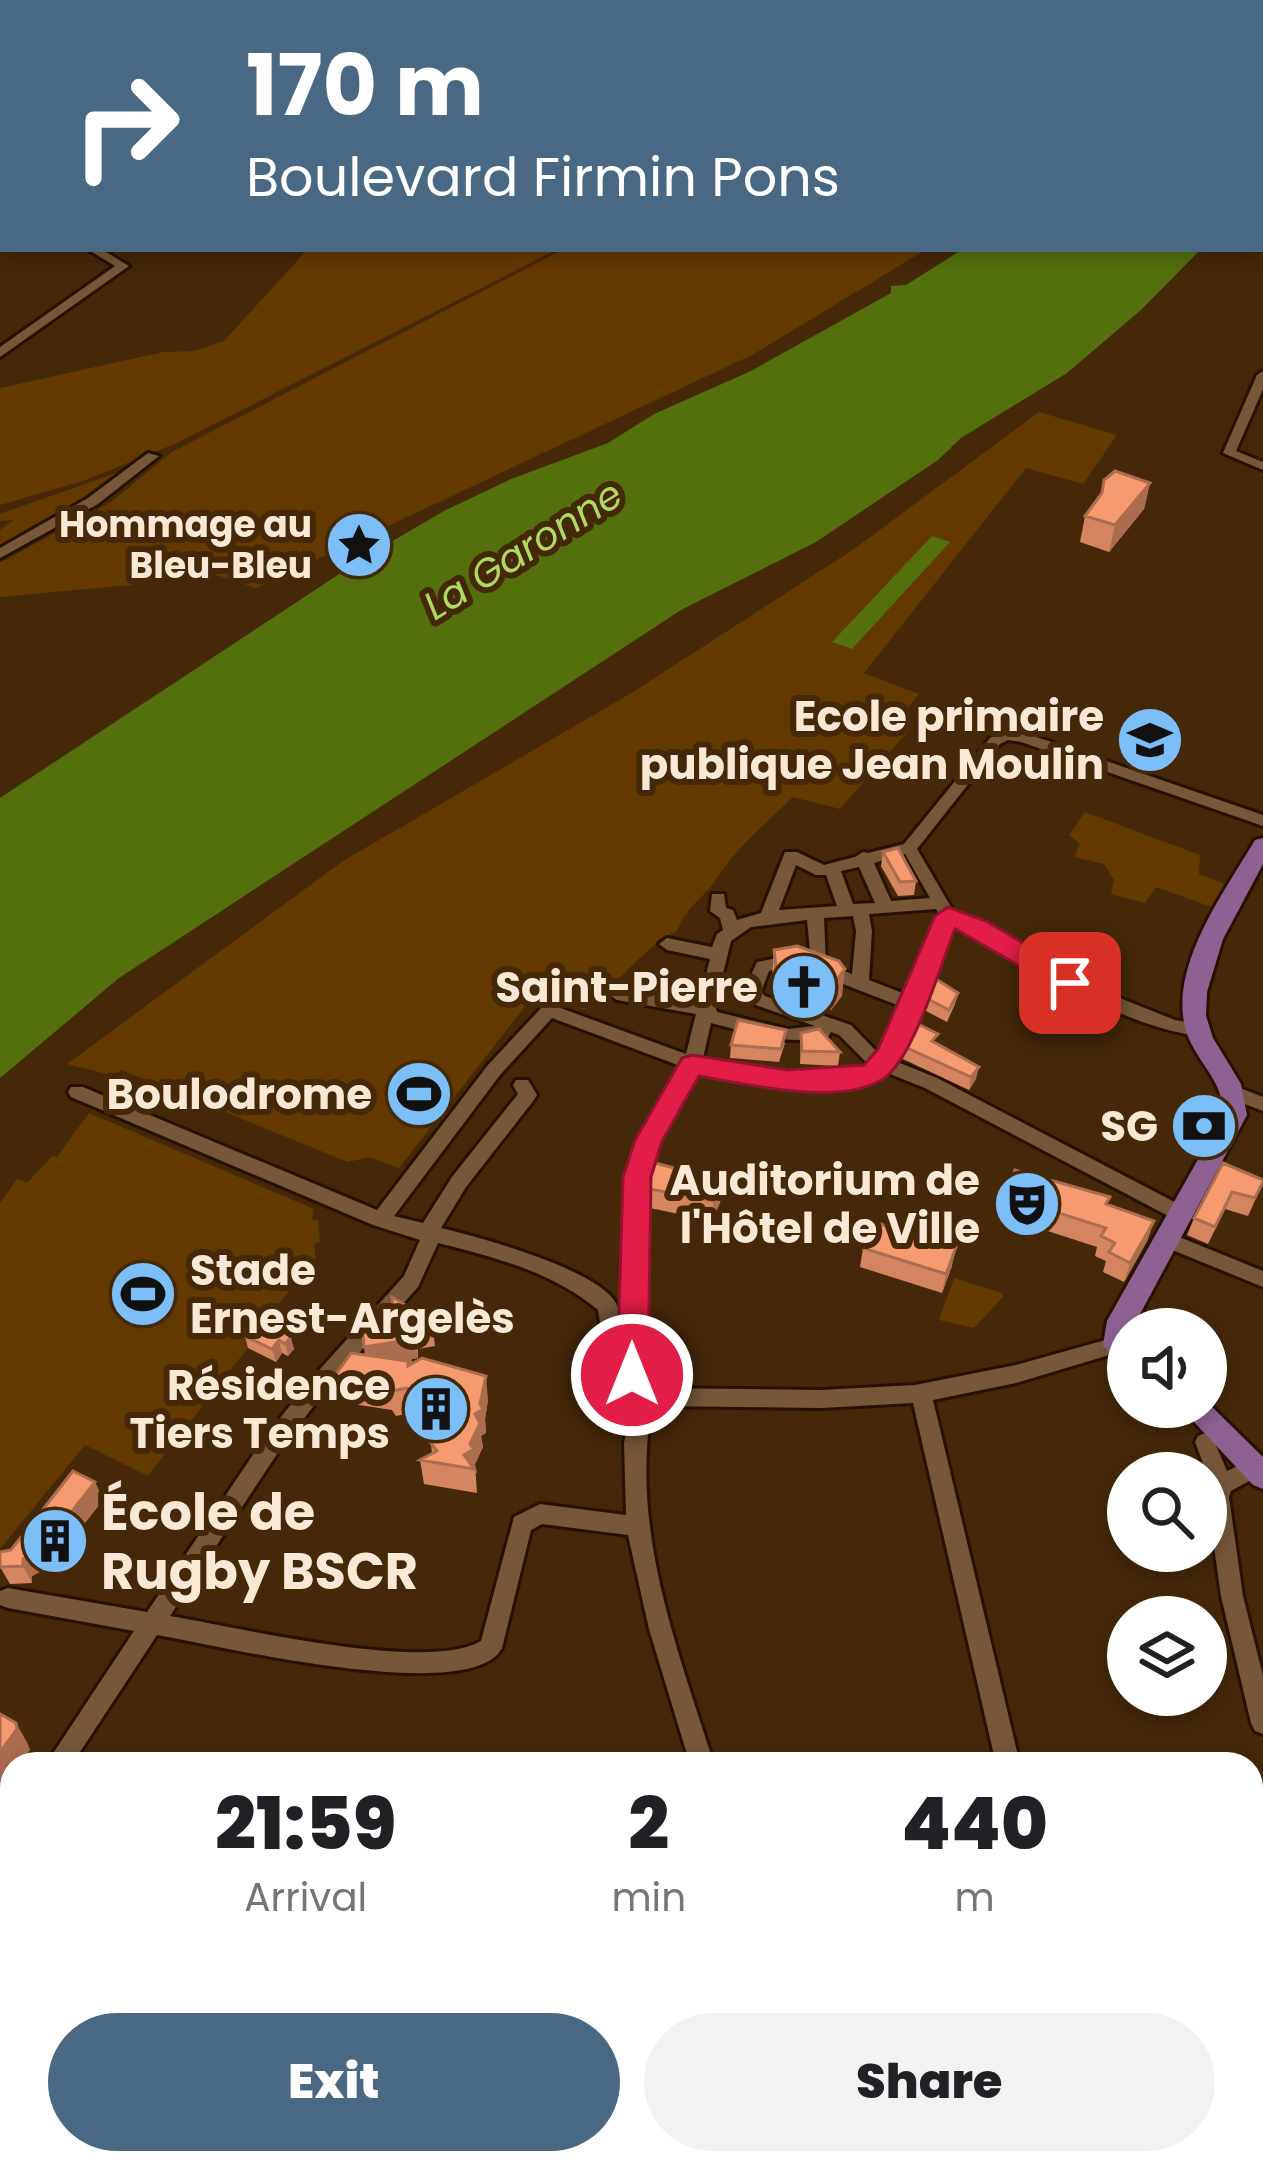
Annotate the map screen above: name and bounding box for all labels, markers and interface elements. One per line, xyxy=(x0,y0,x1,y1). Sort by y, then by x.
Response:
text: 170 m xyxy=(246,27,484,144)
icon: right xyxy=(48,48,204,204)
text: Boulevard Firmin Pons xyxy=(246,139,840,215)
water label: La Garonne xyxy=(413,467,633,633)
place label: Hommage au Bleu-Bleu xyxy=(59,499,312,591)
place icon: Hommage au Bleu-Bleu xyxy=(324,510,394,580)
place label: Ecole primaire publique Jean Moulin xyxy=(640,687,1104,794)
school or university icon: Ecole primaire publique Jean Moulin xyxy=(1115,705,1185,775)
pin xyxy=(1019,932,1121,1034)
icon: arrive xyxy=(1037,950,1103,1016)
church icon: Saint-Pierre xyxy=(769,952,839,1022)
place label: Saint-Pierre xyxy=(495,958,758,1017)
sports icon: Boulodrome xyxy=(384,1059,454,1129)
place label: Boulodrome xyxy=(107,1065,372,1124)
bank icon: SG xyxy=(1169,1091,1239,1161)
place label: SG xyxy=(1100,1097,1158,1156)
place label: Auditorium de l'Hôtel de Ville xyxy=(670,1151,980,1258)
theatre icon: Auditorium de l'Hôtel de Ville xyxy=(992,1169,1062,1239)
place label: Stade Ernest-Argelès xyxy=(190,1241,515,1348)
sports icon: Stade Ernest-Argelès xyxy=(108,1259,178,1329)
map controls xyxy=(1107,1308,1227,1716)
button: sound xyxy=(1107,1308,1227,1428)
position arrow xyxy=(569,1312,695,1438)
place label: Résidence Tiers Temps xyxy=(129,1356,390,1463)
building icon: Résidence Tiers Temps xyxy=(401,1374,471,1444)
button: search xyxy=(1107,1452,1227,1572)
place label: École de Rugby BSCR xyxy=(101,1476,418,1607)
building icon: École de Rugby BSCR xyxy=(20,1506,90,1576)
button: layers xyxy=(1107,1596,1227,1716)
text: 21:59 xyxy=(215,1773,396,1874)
text: 2 xyxy=(628,1773,669,1874)
text: 440 xyxy=(901,1773,1048,1874)
text: Arrival xyxy=(244,1870,367,1925)
text: min xyxy=(611,1870,686,1925)
text: m xyxy=(954,1870,995,1925)
button: Exit xyxy=(48,2013,620,2151)
button: Share xyxy=(644,2013,1215,2151)

